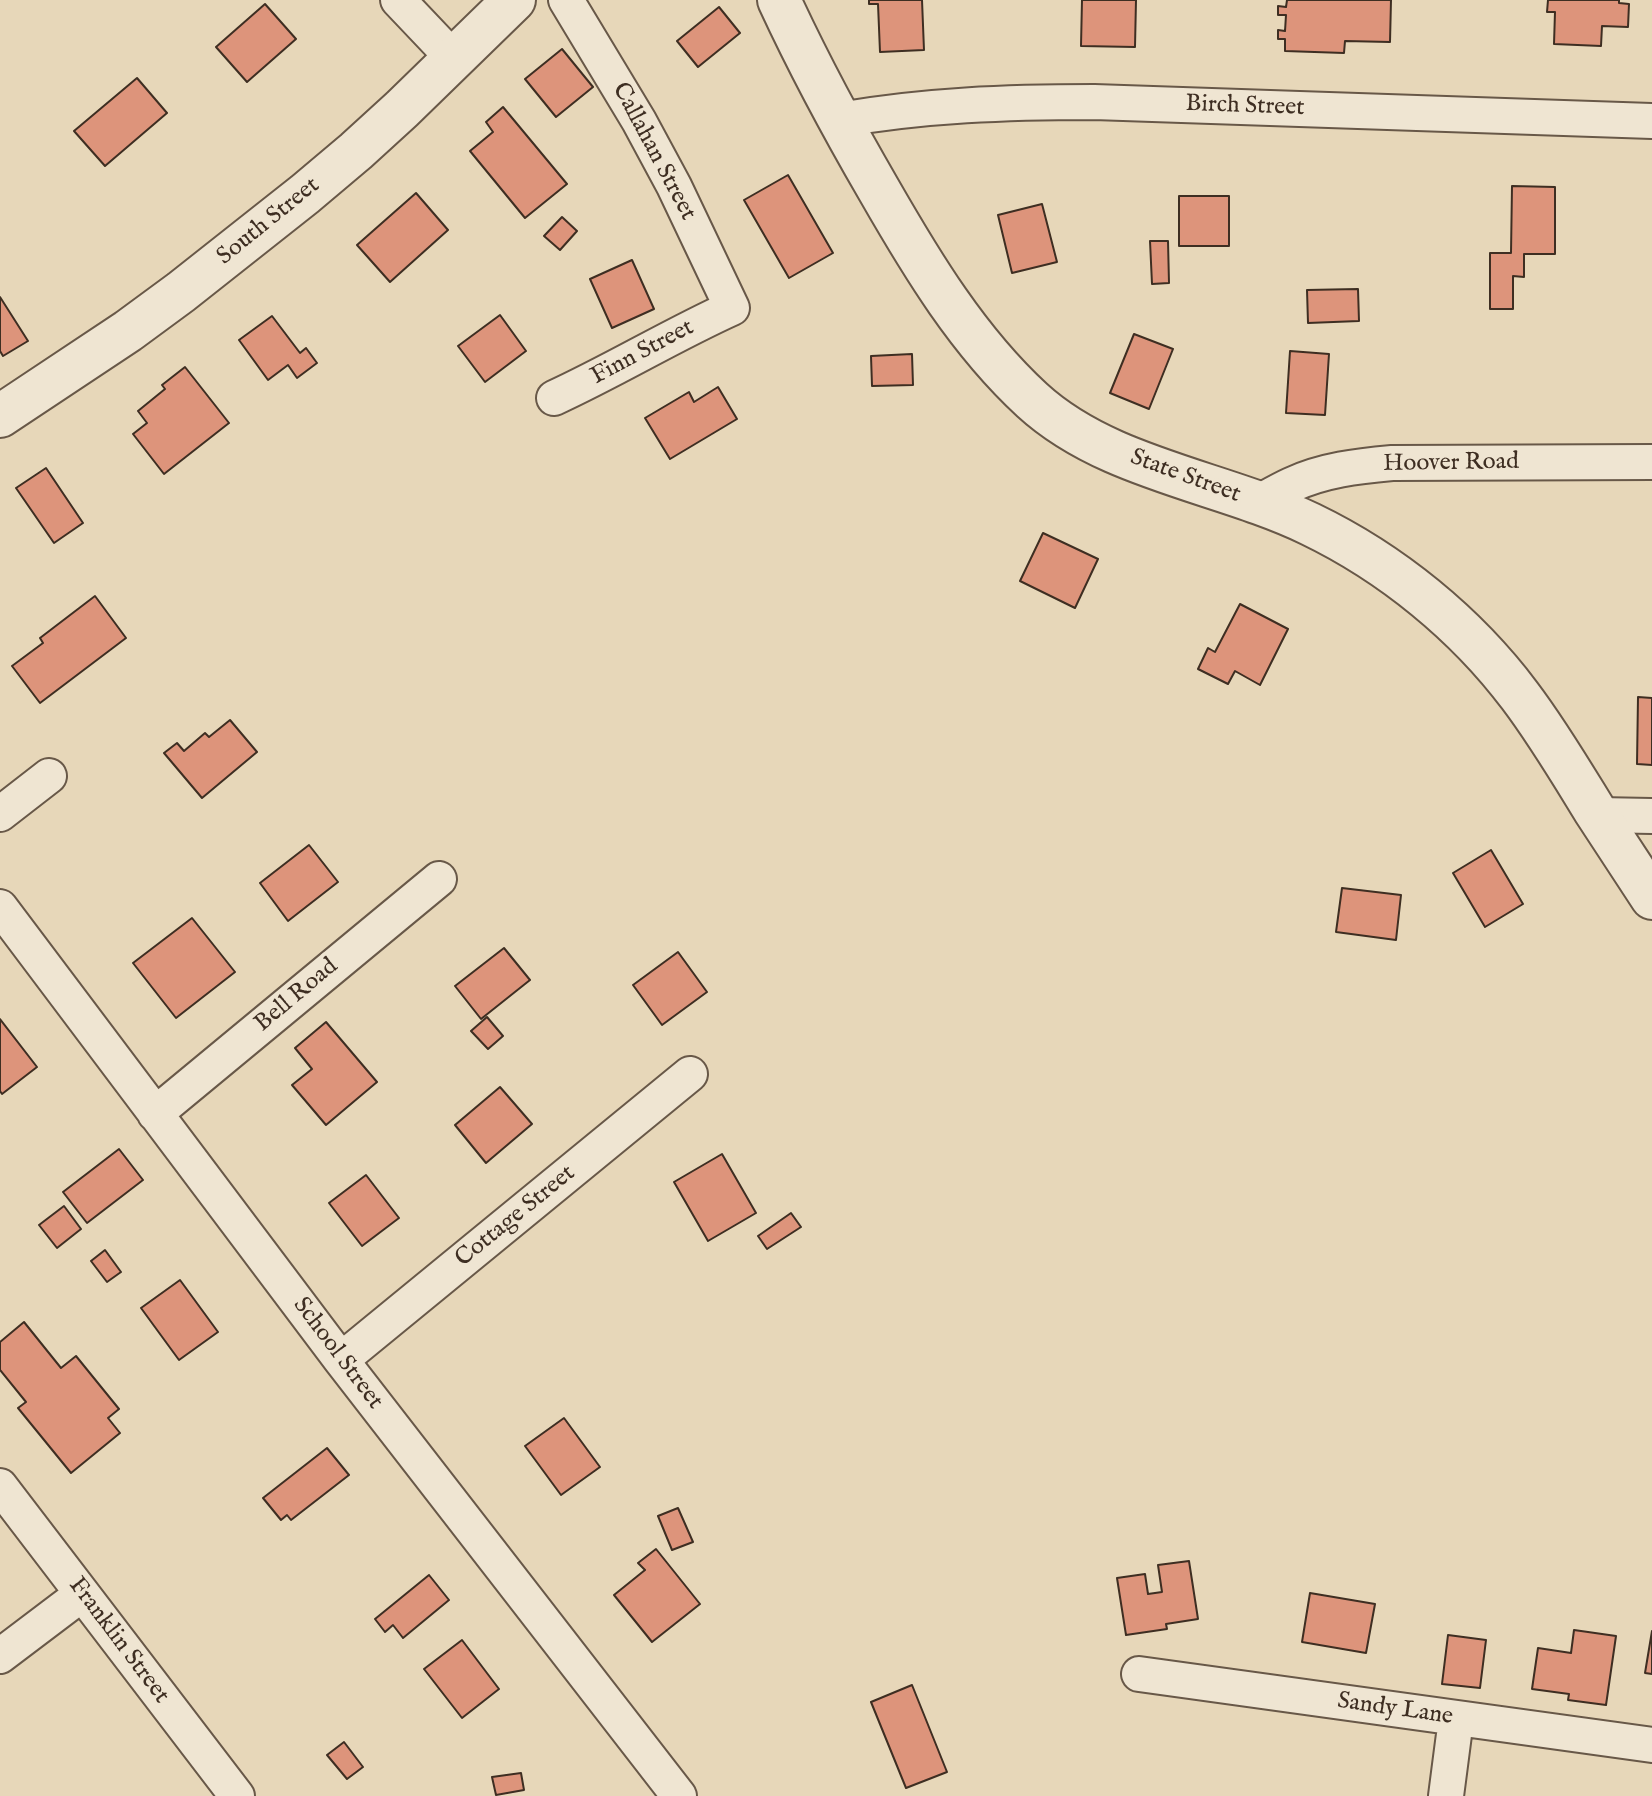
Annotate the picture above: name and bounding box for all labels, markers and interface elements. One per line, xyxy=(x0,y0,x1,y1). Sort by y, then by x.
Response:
street label: Callahan Street xyxy=(605,78,701,226)
street label: Birch Street xyxy=(1185,91,1305,123)
street label: South Street xyxy=(212,172,326,272)
street label: Finn Street xyxy=(587,314,699,392)
street label: State Street xyxy=(1126,444,1244,510)
street label: Hoover Road xyxy=(1383,448,1519,480)
street label: Bell Road xyxy=(250,953,344,1039)
street label: Cottage Street xyxy=(450,1160,582,1274)
street label: School Street xyxy=(286,1292,388,1416)
street label: Franklin Street xyxy=(61,1572,175,1710)
street label: Sandy Lane xyxy=(1335,1688,1455,1732)

